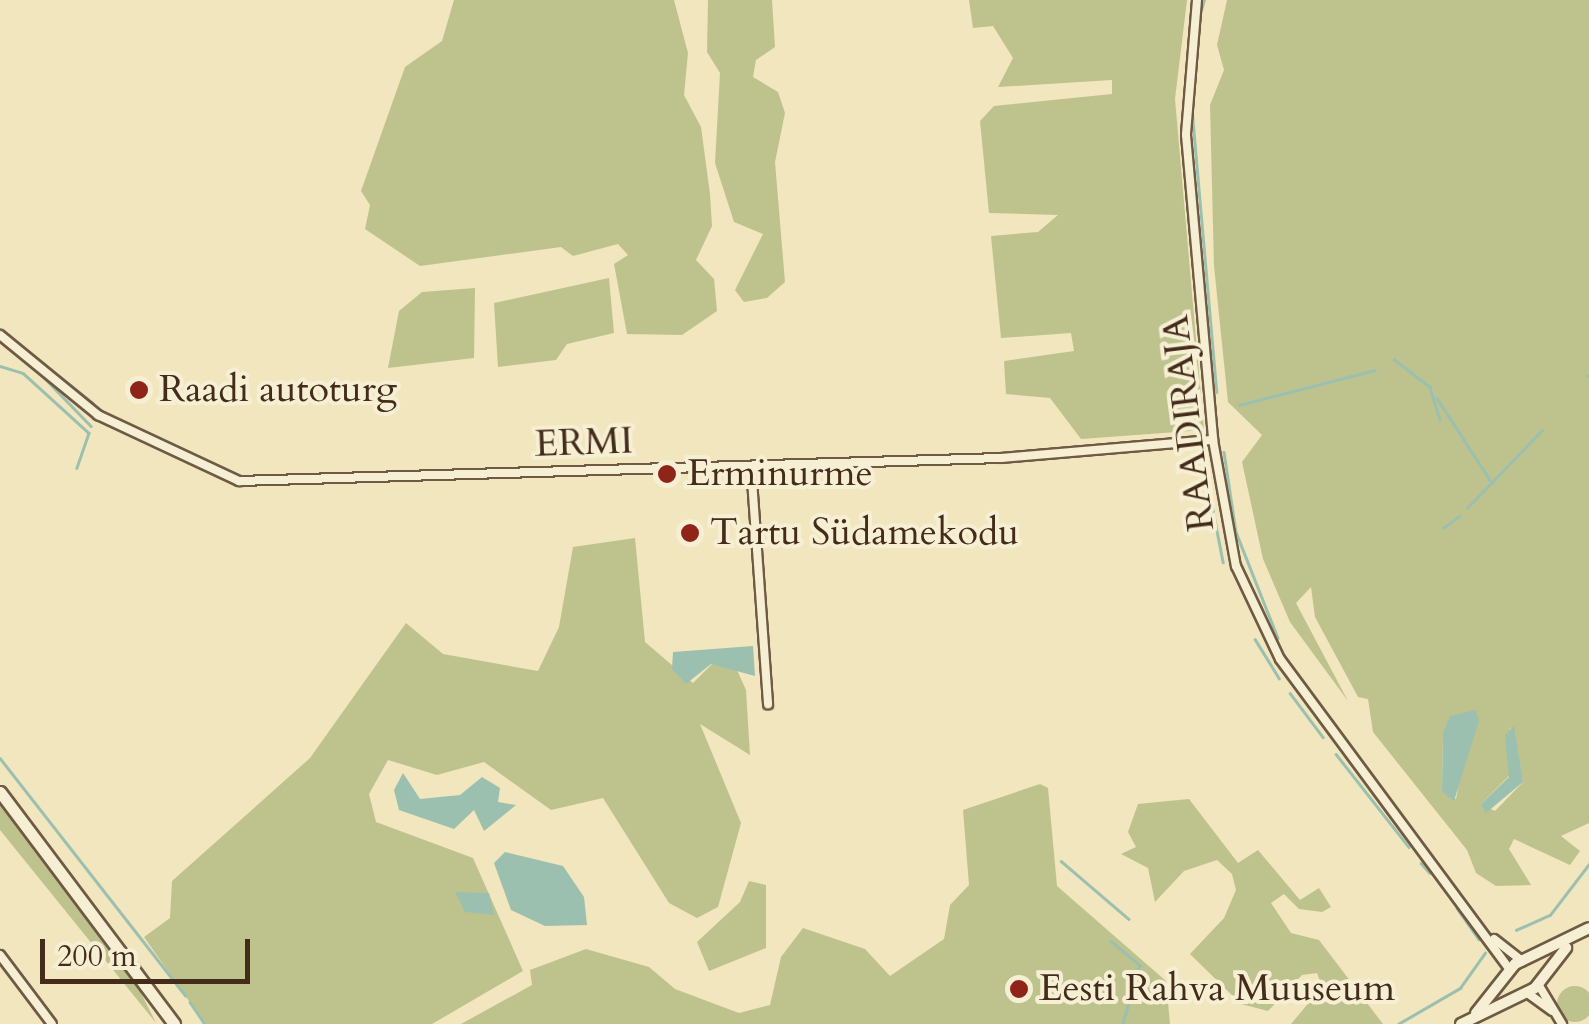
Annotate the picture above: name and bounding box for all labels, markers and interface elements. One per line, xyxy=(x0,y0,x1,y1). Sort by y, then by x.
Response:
street label: RAADIRAJA xyxy=(1153,312,1225,534)
place label: Raadi autoturg xyxy=(159,367,397,413)
marker: Raadi autoturg xyxy=(128,379,150,401)
street label: ERMI xyxy=(534,418,634,468)
place label: Erminurme xyxy=(687,451,873,497)
marker: Erminurme xyxy=(656,463,678,485)
place label: Tartu Südamekodu xyxy=(710,510,1019,556)
marker: Tartu Südamekodu xyxy=(679,522,701,544)
scale bar xyxy=(45,919,255,981)
text: 200 m xyxy=(57,936,137,977)
place label: Eesti Rahva Muuseum xyxy=(1039,966,1395,1012)
marker: Eesti Rahva Muuseum xyxy=(1008,978,1030,1000)

